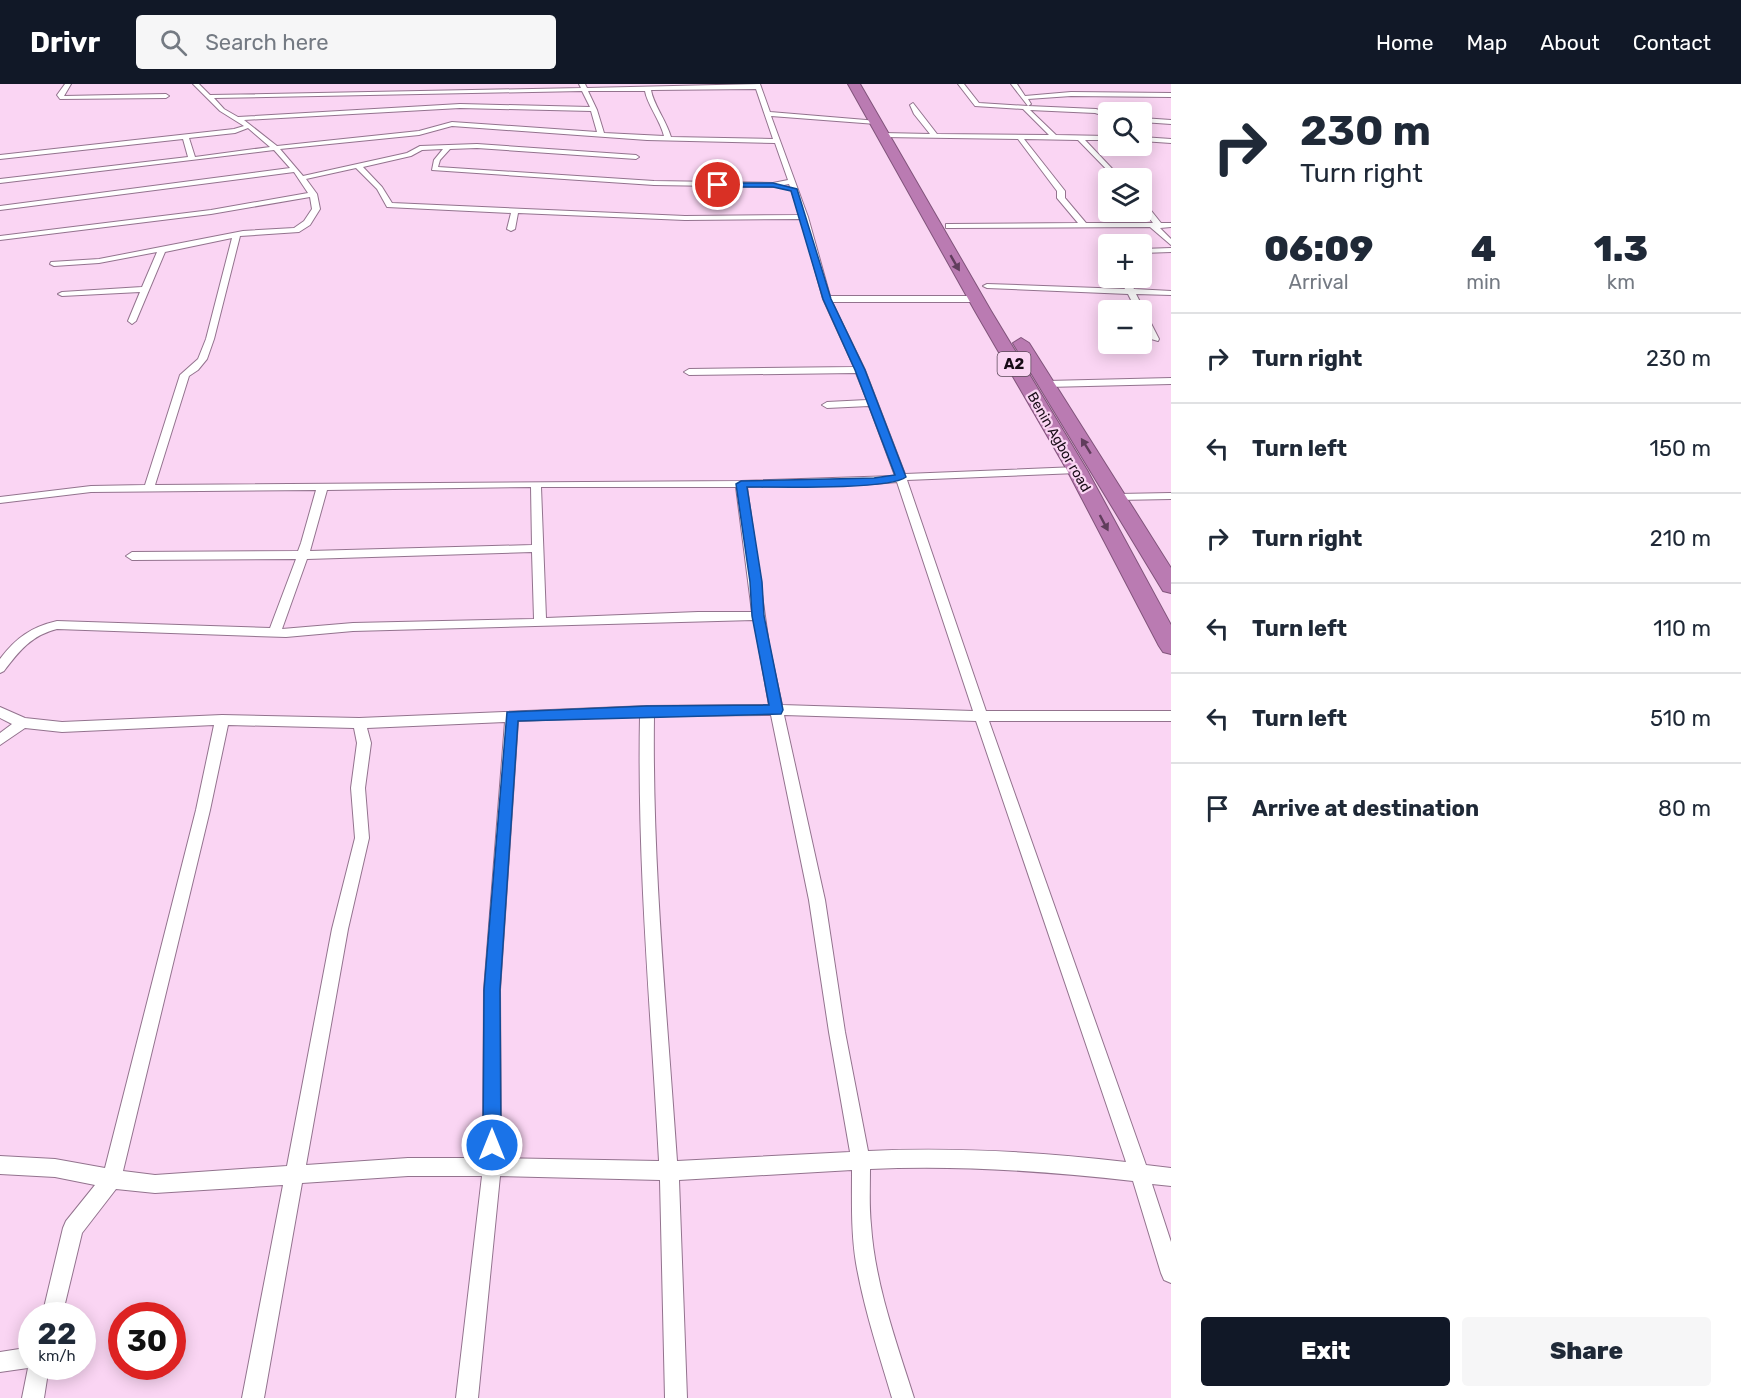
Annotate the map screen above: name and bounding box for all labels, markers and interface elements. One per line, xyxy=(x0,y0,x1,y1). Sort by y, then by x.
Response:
search box xyxy=(136,15,556,69)
text: Drivr xyxy=(30,26,100,59)
icon: search xyxy=(157,26,190,59)
text: Search here xyxy=(205,29,329,56)
text: Home xyxy=(1376,30,1433,55)
text: Map xyxy=(1466,30,1507,55)
text: About xyxy=(1540,30,1600,55)
text: Contact xyxy=(1633,30,1711,55)
map controls xyxy=(1098,102,1152,354)
button: search xyxy=(1098,102,1152,156)
text: 230 m xyxy=(1300,106,1431,156)
icon: right xyxy=(1201,108,1279,186)
text: Turn right xyxy=(1300,157,1423,189)
pin xyxy=(692,159,743,210)
icon: arrive xyxy=(701,168,734,201)
button: layers xyxy=(1098,168,1152,222)
text: 06:09 xyxy=(1264,227,1373,270)
text: 4 xyxy=(1471,227,1496,270)
text: 1.3 xyxy=(1594,227,1648,270)
button: + xyxy=(1098,234,1152,288)
one-way arrow xyxy=(950,254,960,271)
text: Arrival xyxy=(1289,270,1349,294)
text: min xyxy=(1466,270,1501,294)
text: km xyxy=(1607,270,1635,294)
button: − xyxy=(1098,300,1152,354)
icon: right xyxy=(1201,342,1234,375)
text: Turn right xyxy=(1252,345,1362,372)
text: 230 m xyxy=(1646,345,1711,372)
road number: A2 xyxy=(998,352,1030,376)
street label: Benin Agbor road xyxy=(1024,389,1094,495)
icon: left xyxy=(1201,432,1234,465)
text: Turn left xyxy=(1252,435,1347,462)
text: 150 m xyxy=(1650,435,1711,462)
one-way arrow xyxy=(1081,438,1092,454)
one-way arrow xyxy=(1099,514,1109,532)
icon: right xyxy=(1201,522,1234,555)
text: Turn right xyxy=(1252,525,1362,552)
text: 210 m xyxy=(1650,525,1711,552)
icon: left xyxy=(1201,612,1234,645)
text: Turn left xyxy=(1252,615,1347,642)
text: 110 m xyxy=(1653,615,1711,642)
icon: left xyxy=(1201,702,1234,735)
text: Turn left xyxy=(1252,705,1347,732)
text: 510 m xyxy=(1650,705,1711,732)
icon: arrive xyxy=(1201,792,1234,825)
text: Arrive at destination xyxy=(1252,795,1479,822)
text: 80 m xyxy=(1658,795,1711,822)
position arrow xyxy=(460,1113,524,1177)
speed limit sign: 30 xyxy=(108,1302,186,1380)
text: 22 xyxy=(38,1316,77,1352)
button: Exit xyxy=(1201,1317,1450,1386)
button: Share xyxy=(1462,1317,1711,1386)
text: km/h xyxy=(38,1347,76,1365)

